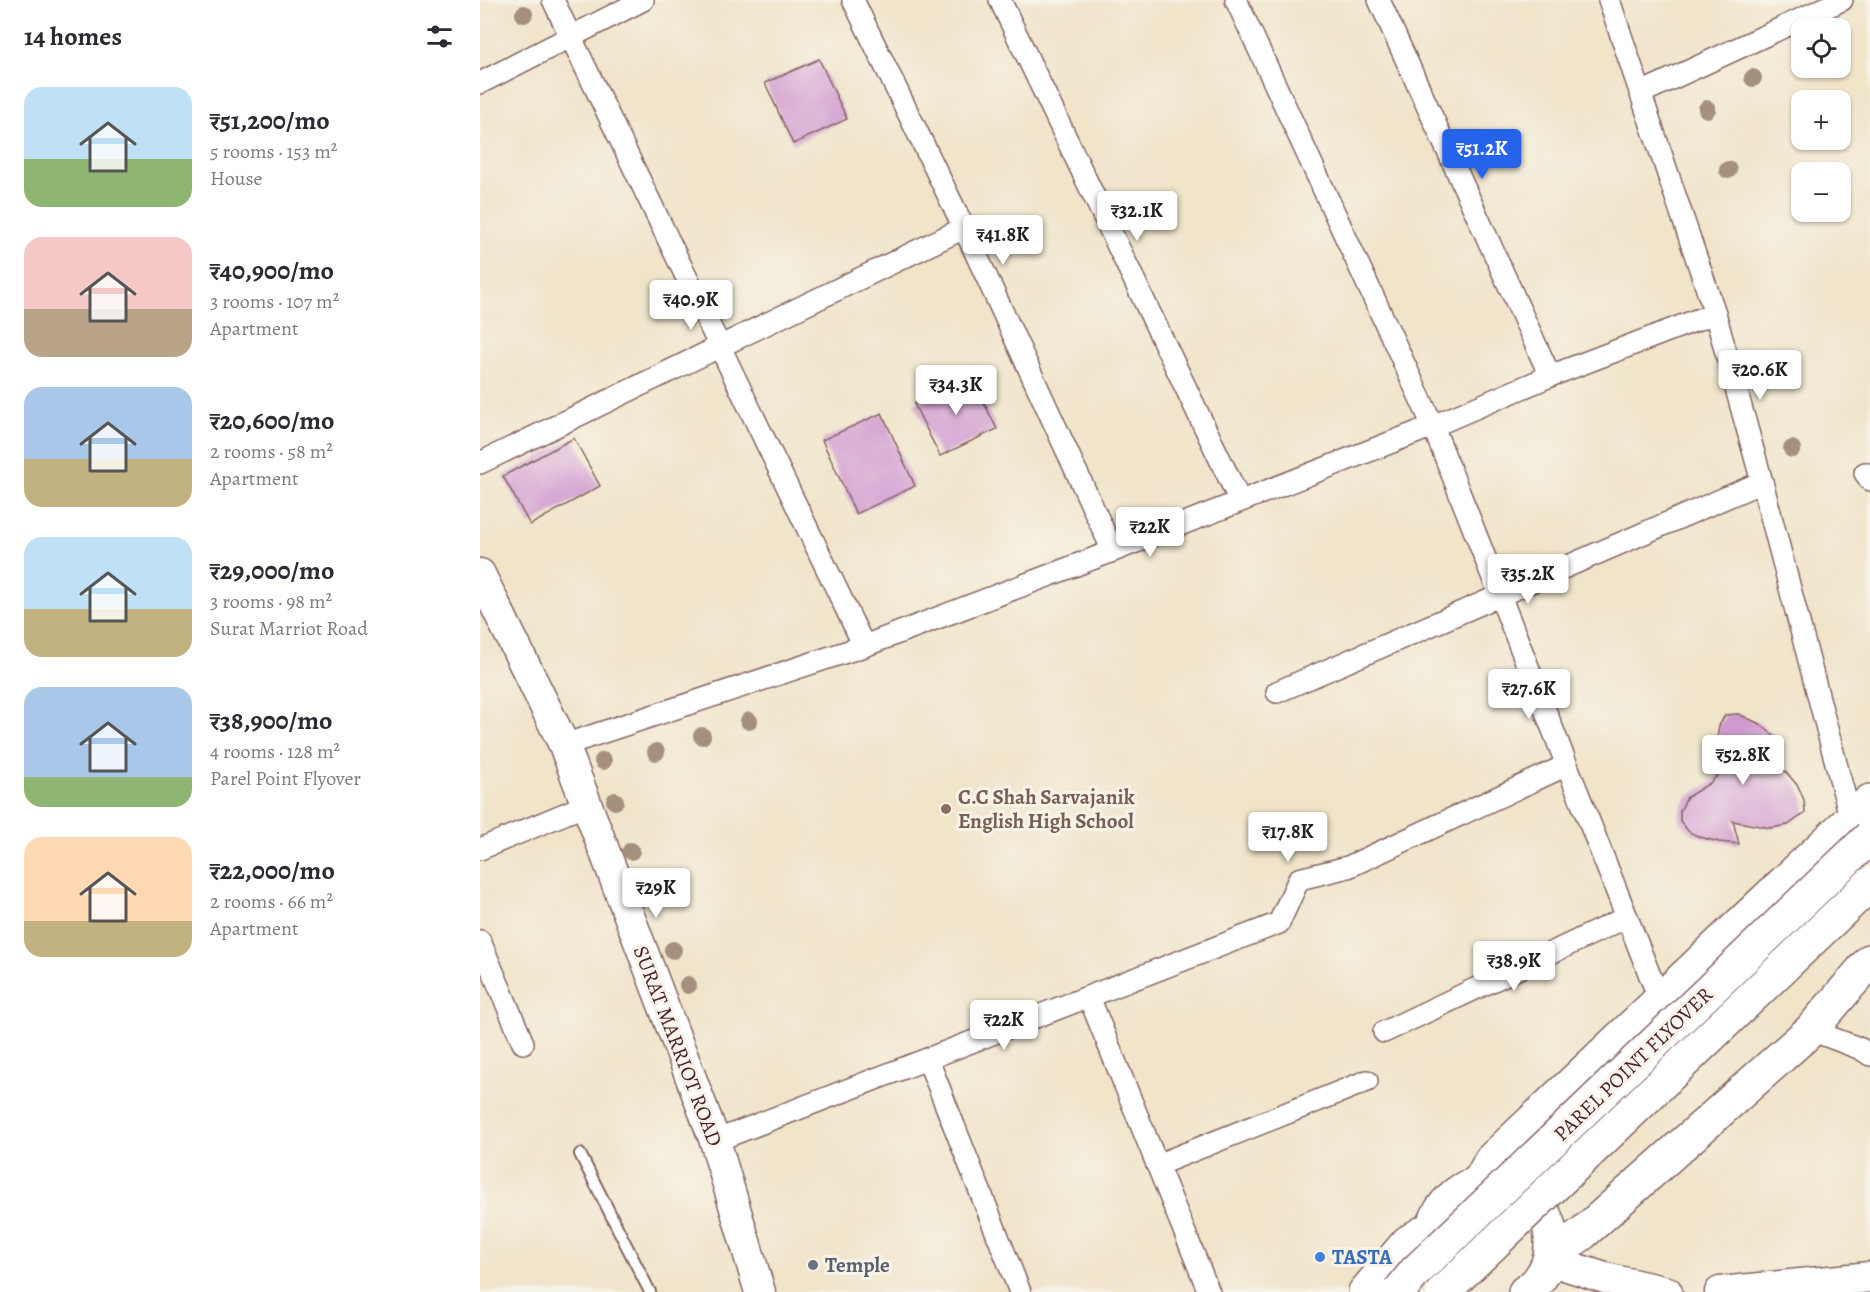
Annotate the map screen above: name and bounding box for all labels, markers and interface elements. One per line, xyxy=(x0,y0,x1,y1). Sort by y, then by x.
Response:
map controls xyxy=(1791,18,1851,222)
button: locate xyxy=(1791,18,1851,78)
text: 14 homes xyxy=(24,19,122,54)
icon: filters xyxy=(423,20,456,53)
button: + xyxy=(1791,90,1851,150)
text: ₹51,200/mo xyxy=(210,103,330,138)
icon: home xyxy=(72,111,144,183)
pin: ₹51.2K xyxy=(1433,129,1531,180)
text: ₹51.2K xyxy=(1456,135,1508,162)
text: 5 rooms · 153 m² xyxy=(210,138,337,165)
button: − xyxy=(1791,162,1851,222)
text: House xyxy=(210,165,262,192)
pin: ₹32.1K xyxy=(1088,191,1186,242)
text: ₹32.1K xyxy=(1111,197,1163,224)
pin: ₹41.8K xyxy=(954,215,1052,266)
text: ₹41.8K xyxy=(977,221,1029,248)
text: ₹40,900/mo xyxy=(210,253,334,288)
icon: home xyxy=(72,261,144,333)
pin: ₹40.9K xyxy=(642,280,740,331)
text: ₹40.9K xyxy=(664,286,718,313)
text: 3 rooms · 107 m² xyxy=(210,288,339,315)
text: Apartment xyxy=(210,315,299,342)
pin: ₹20.6K xyxy=(1711,350,1809,401)
text: ₹20.6K xyxy=(1732,356,1788,383)
pin: ₹34.3K xyxy=(907,365,1005,416)
text: ₹34.3K xyxy=(930,371,982,398)
text: ₹20,600/mo xyxy=(210,403,334,438)
icon: home xyxy=(72,411,144,483)
text: 2 rooms · 58 m² xyxy=(210,438,333,465)
text: Apartment xyxy=(210,465,299,492)
pin: ₹22K xyxy=(1114,507,1186,558)
text: ₹22K xyxy=(1130,513,1170,540)
text: ₹29,000/mo xyxy=(210,553,334,588)
pin: ₹35.2K xyxy=(1479,554,1577,605)
text: ₹35.2K xyxy=(1502,560,1554,587)
icon: home xyxy=(72,561,144,633)
text: 3 rooms · 98 m² xyxy=(210,588,332,615)
text: Surat Marriot Road xyxy=(210,615,368,642)
pin: ₹27.6K xyxy=(1480,669,1578,720)
text: ₹27.6K xyxy=(1502,675,1556,702)
text: ₹38,900/mo xyxy=(210,703,332,738)
icon: home xyxy=(72,711,144,783)
pin: ₹52.8K xyxy=(1694,735,1792,786)
text: 4 rooms · 128 m² xyxy=(210,738,340,765)
text: ₹52.8K xyxy=(1716,741,1770,768)
text: Parel Point Flyover xyxy=(210,765,361,792)
place label: C.C Shah Sarvajanik English High School xyxy=(958,783,1135,835)
marker: C.C Shah Sarvajanik English High School xyxy=(939,802,953,816)
pin: ₹17.8K xyxy=(1239,812,1337,863)
text: ₹17.8K xyxy=(1262,818,1314,845)
text: ₹22,000/mo xyxy=(210,853,335,888)
icon: home xyxy=(72,861,144,933)
pin: ₹29K xyxy=(620,868,692,919)
text: ₹29K xyxy=(636,874,676,901)
text: 2 rooms · 66 m² xyxy=(210,888,333,915)
text: Apartment xyxy=(210,915,299,942)
pin: ₹38.9K xyxy=(1465,941,1563,992)
street label: SURAT MARRIOT ROAD xyxy=(627,942,729,1150)
text: ₹38.9K xyxy=(1487,947,1541,974)
street label: PAREL POINT FLYOVER xyxy=(1547,981,1719,1147)
pin: ₹22K xyxy=(968,1000,1040,1051)
text: ₹22K xyxy=(984,1006,1024,1033)
place label: TASTA xyxy=(1332,1243,1393,1271)
marker: TASTA xyxy=(1313,1250,1327,1264)
place label: Temple xyxy=(825,1251,890,1279)
marker: Temple xyxy=(806,1258,820,1272)

